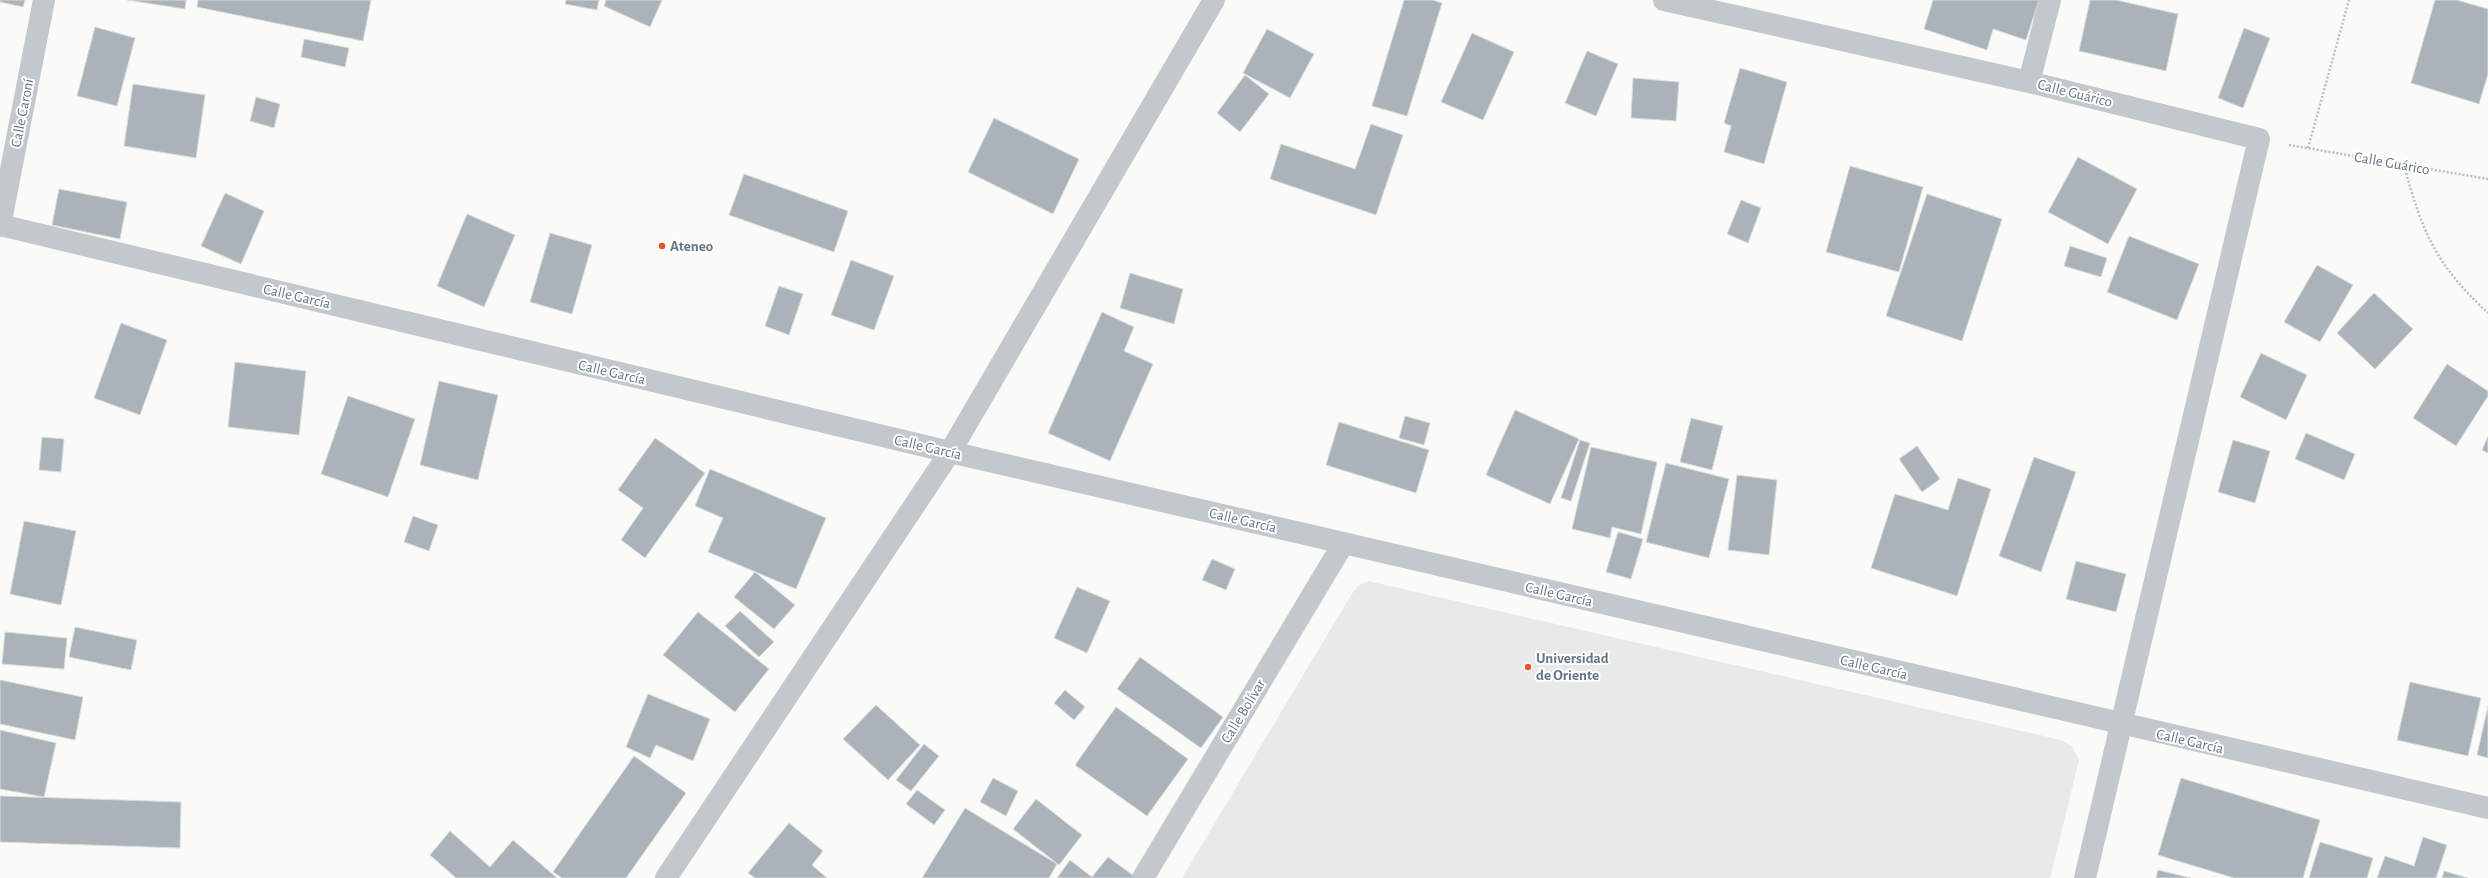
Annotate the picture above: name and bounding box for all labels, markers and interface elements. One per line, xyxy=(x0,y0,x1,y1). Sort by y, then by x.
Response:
street label: Calle Caroní xyxy=(8,77,37,149)
street label: Calle Guárico xyxy=(2036,77,2114,110)
street label: Calle Guárico xyxy=(2353,149,2431,178)
place label: Ateneo xyxy=(670,239,713,254)
marker: Ateneo xyxy=(657,241,667,251)
street label: Calle García xyxy=(262,281,332,311)
street label: Calle García xyxy=(577,357,647,387)
street label: Calle García xyxy=(893,432,963,462)
street label: Calle García xyxy=(1208,505,1278,535)
street label: Calle García xyxy=(1524,579,1594,609)
place label: Universidad de Oriente xyxy=(1536,651,1609,683)
street label: Calle García xyxy=(1839,652,1909,682)
marker: Universidad de Oriente xyxy=(1523,662,1533,672)
street label: Calle Bolívar xyxy=(1218,676,1268,746)
street label: Calle García xyxy=(2155,726,2225,756)

